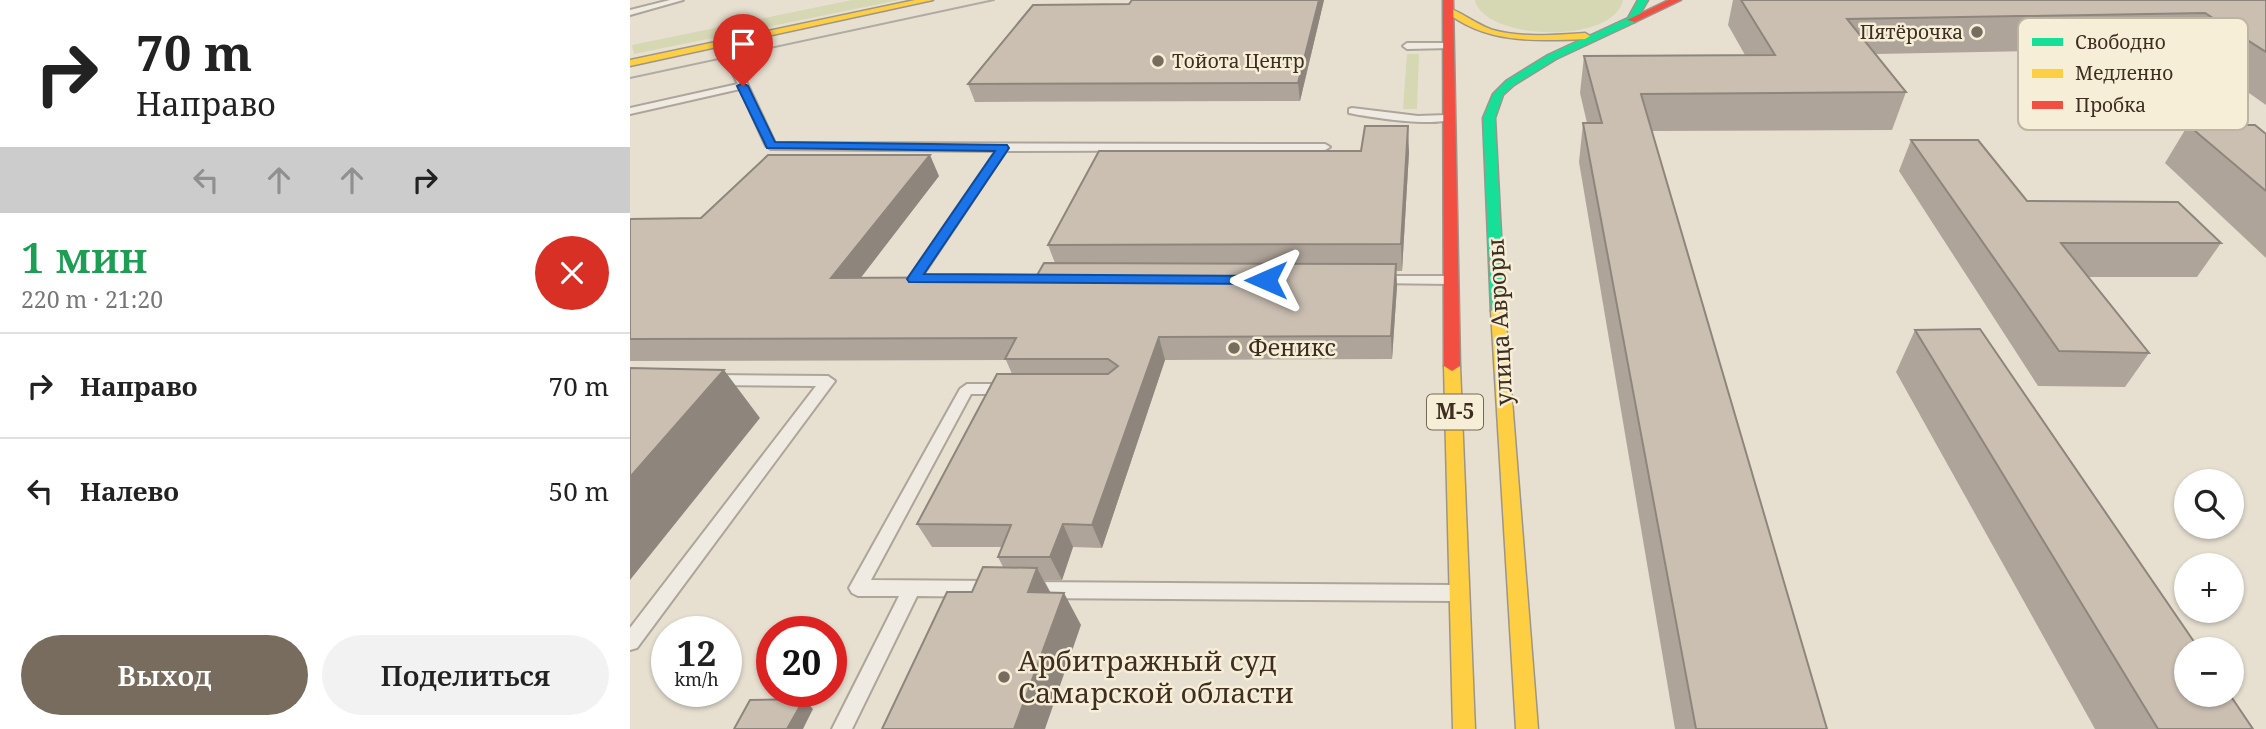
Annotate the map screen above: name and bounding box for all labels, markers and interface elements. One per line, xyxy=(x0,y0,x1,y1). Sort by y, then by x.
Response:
pin xyxy=(713,14,773,86)
legend xyxy=(2018,18,2248,130)
text: 70 m xyxy=(136,19,252,85)
place label: Пятёрочка xyxy=(1860,19,1963,45)
marker: Пятёрочка xyxy=(1969,24,1985,40)
icon: arrive xyxy=(724,25,762,63)
icon: right xyxy=(21,28,112,119)
text: Свободно xyxy=(2075,29,2166,55)
place label: Тойота Центр xyxy=(1172,48,1304,74)
marker: Тойота Центр xyxy=(1150,53,1166,69)
text: Медленно xyxy=(2075,60,2173,86)
text: Направо xyxy=(136,82,276,125)
text: Пробка xyxy=(2075,92,2146,118)
icon: left xyxy=(187,161,225,199)
icon: ahead xyxy=(260,161,298,199)
icon: ahead xyxy=(333,161,371,199)
icon: right xyxy=(406,161,444,199)
text: 1 мин xyxy=(21,228,148,285)
button: close xyxy=(535,236,609,310)
street label: улица Авроры xyxy=(1479,238,1519,406)
position arrow xyxy=(1229,243,1303,317)
text: 220 m · 21:20 xyxy=(21,283,163,315)
place label: Феникс xyxy=(1248,331,1336,363)
marker: Феникс xyxy=(1226,340,1242,356)
icon: right xyxy=(21,367,59,405)
text: Направо xyxy=(80,368,198,404)
text: 70 m xyxy=(549,368,609,404)
road number: М-5 xyxy=(1427,394,1483,430)
map controls xyxy=(2174,469,2244,707)
button: search xyxy=(2174,469,2244,539)
icon: left xyxy=(21,472,59,510)
text: Налево xyxy=(80,473,179,509)
text: 50 m xyxy=(549,473,609,509)
button: + xyxy=(2174,553,2244,623)
speed limit sign: 20 xyxy=(756,616,847,707)
text: 12 xyxy=(677,629,716,676)
button: Выход xyxy=(21,635,308,715)
button: Поделиться xyxy=(322,635,609,715)
button: − xyxy=(2174,637,2244,707)
place label: Арбитражный суд Самарской области xyxy=(1018,641,1294,711)
text: km/h xyxy=(674,667,719,691)
marker: Арбитражный суд Самарской области xyxy=(996,669,1012,685)

